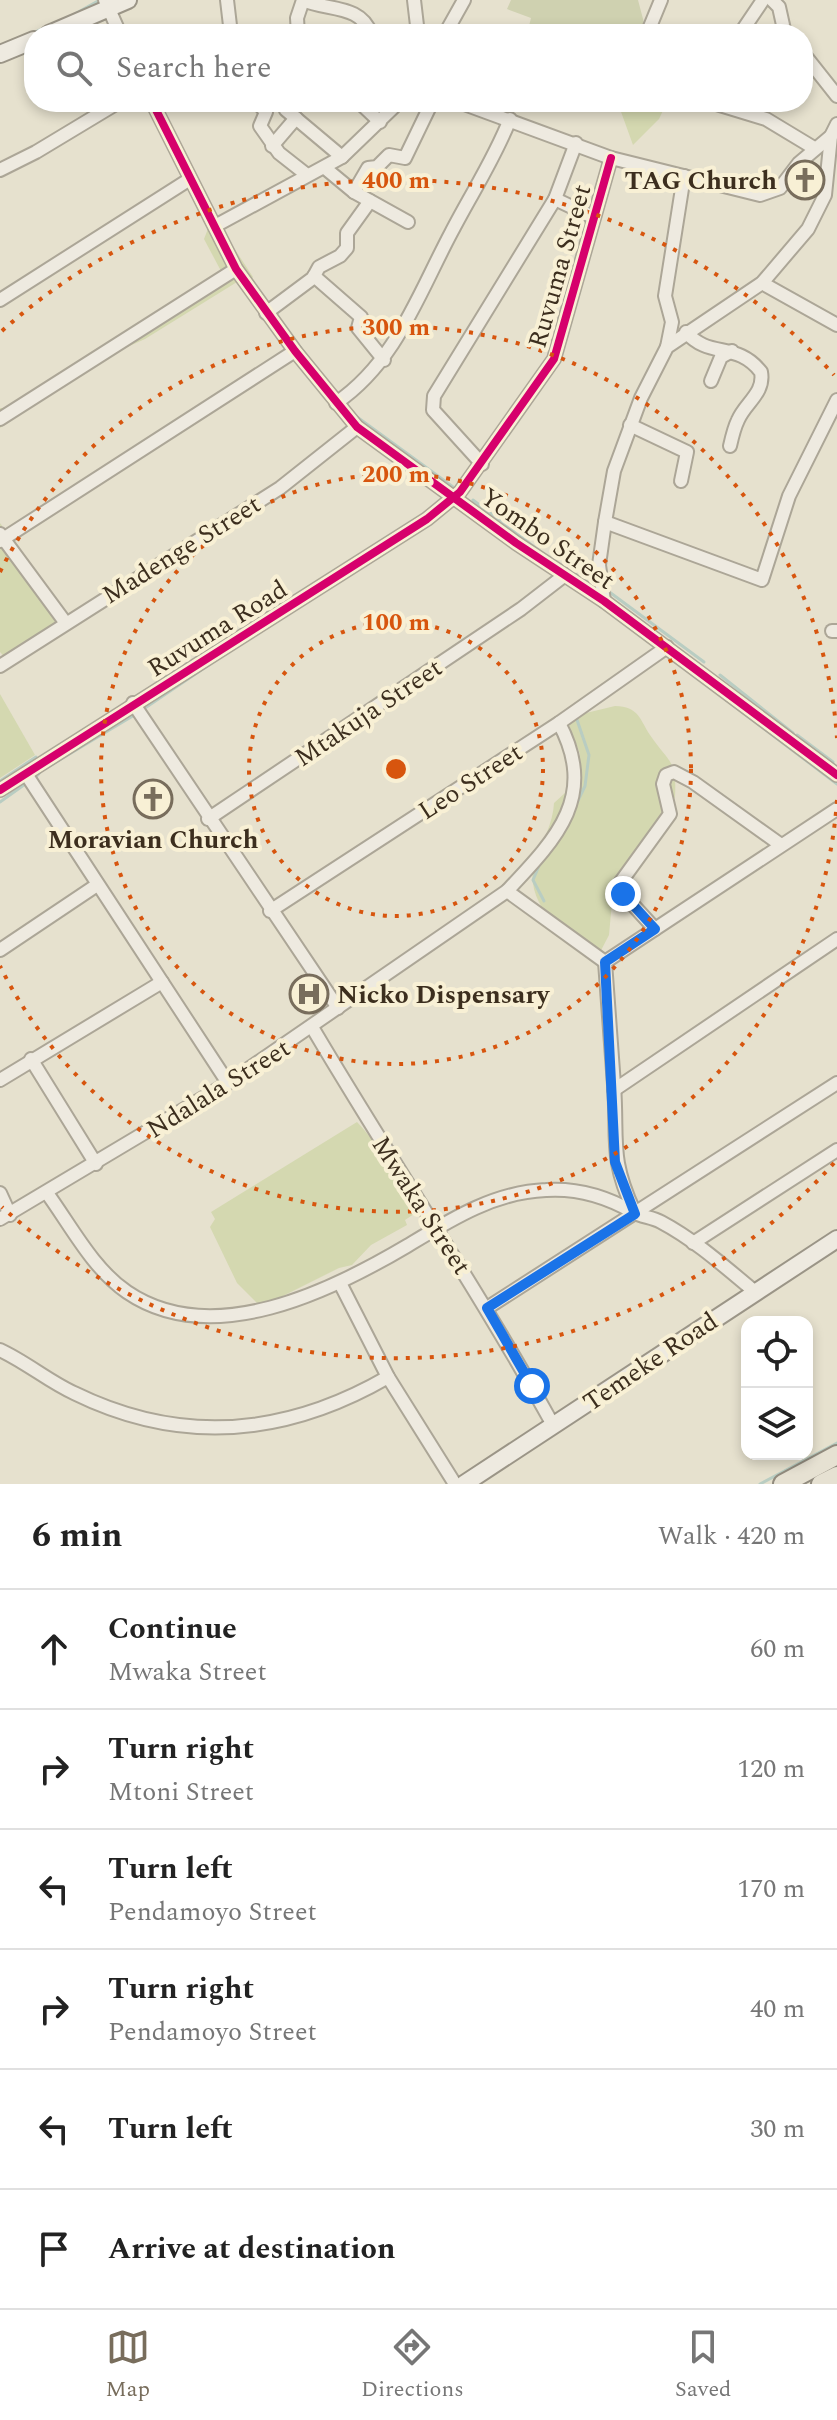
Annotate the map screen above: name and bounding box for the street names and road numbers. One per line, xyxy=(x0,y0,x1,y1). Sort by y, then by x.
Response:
street label: Ruvuma Street xyxy=(518,180,602,353)
street label: Yombo Street xyxy=(472,478,623,600)
street label: Madenge Street xyxy=(94,485,269,615)
street label: Ruvuma Road xyxy=(140,570,296,688)
street label: Mtakuja Street xyxy=(286,648,451,777)
street label: Leo Street xyxy=(410,733,531,831)
street label: Ndalala Street xyxy=(139,1029,298,1149)
street label: Mwaka Street xyxy=(361,1128,481,1283)
street label: Temeke Road xyxy=(575,1302,726,1422)

